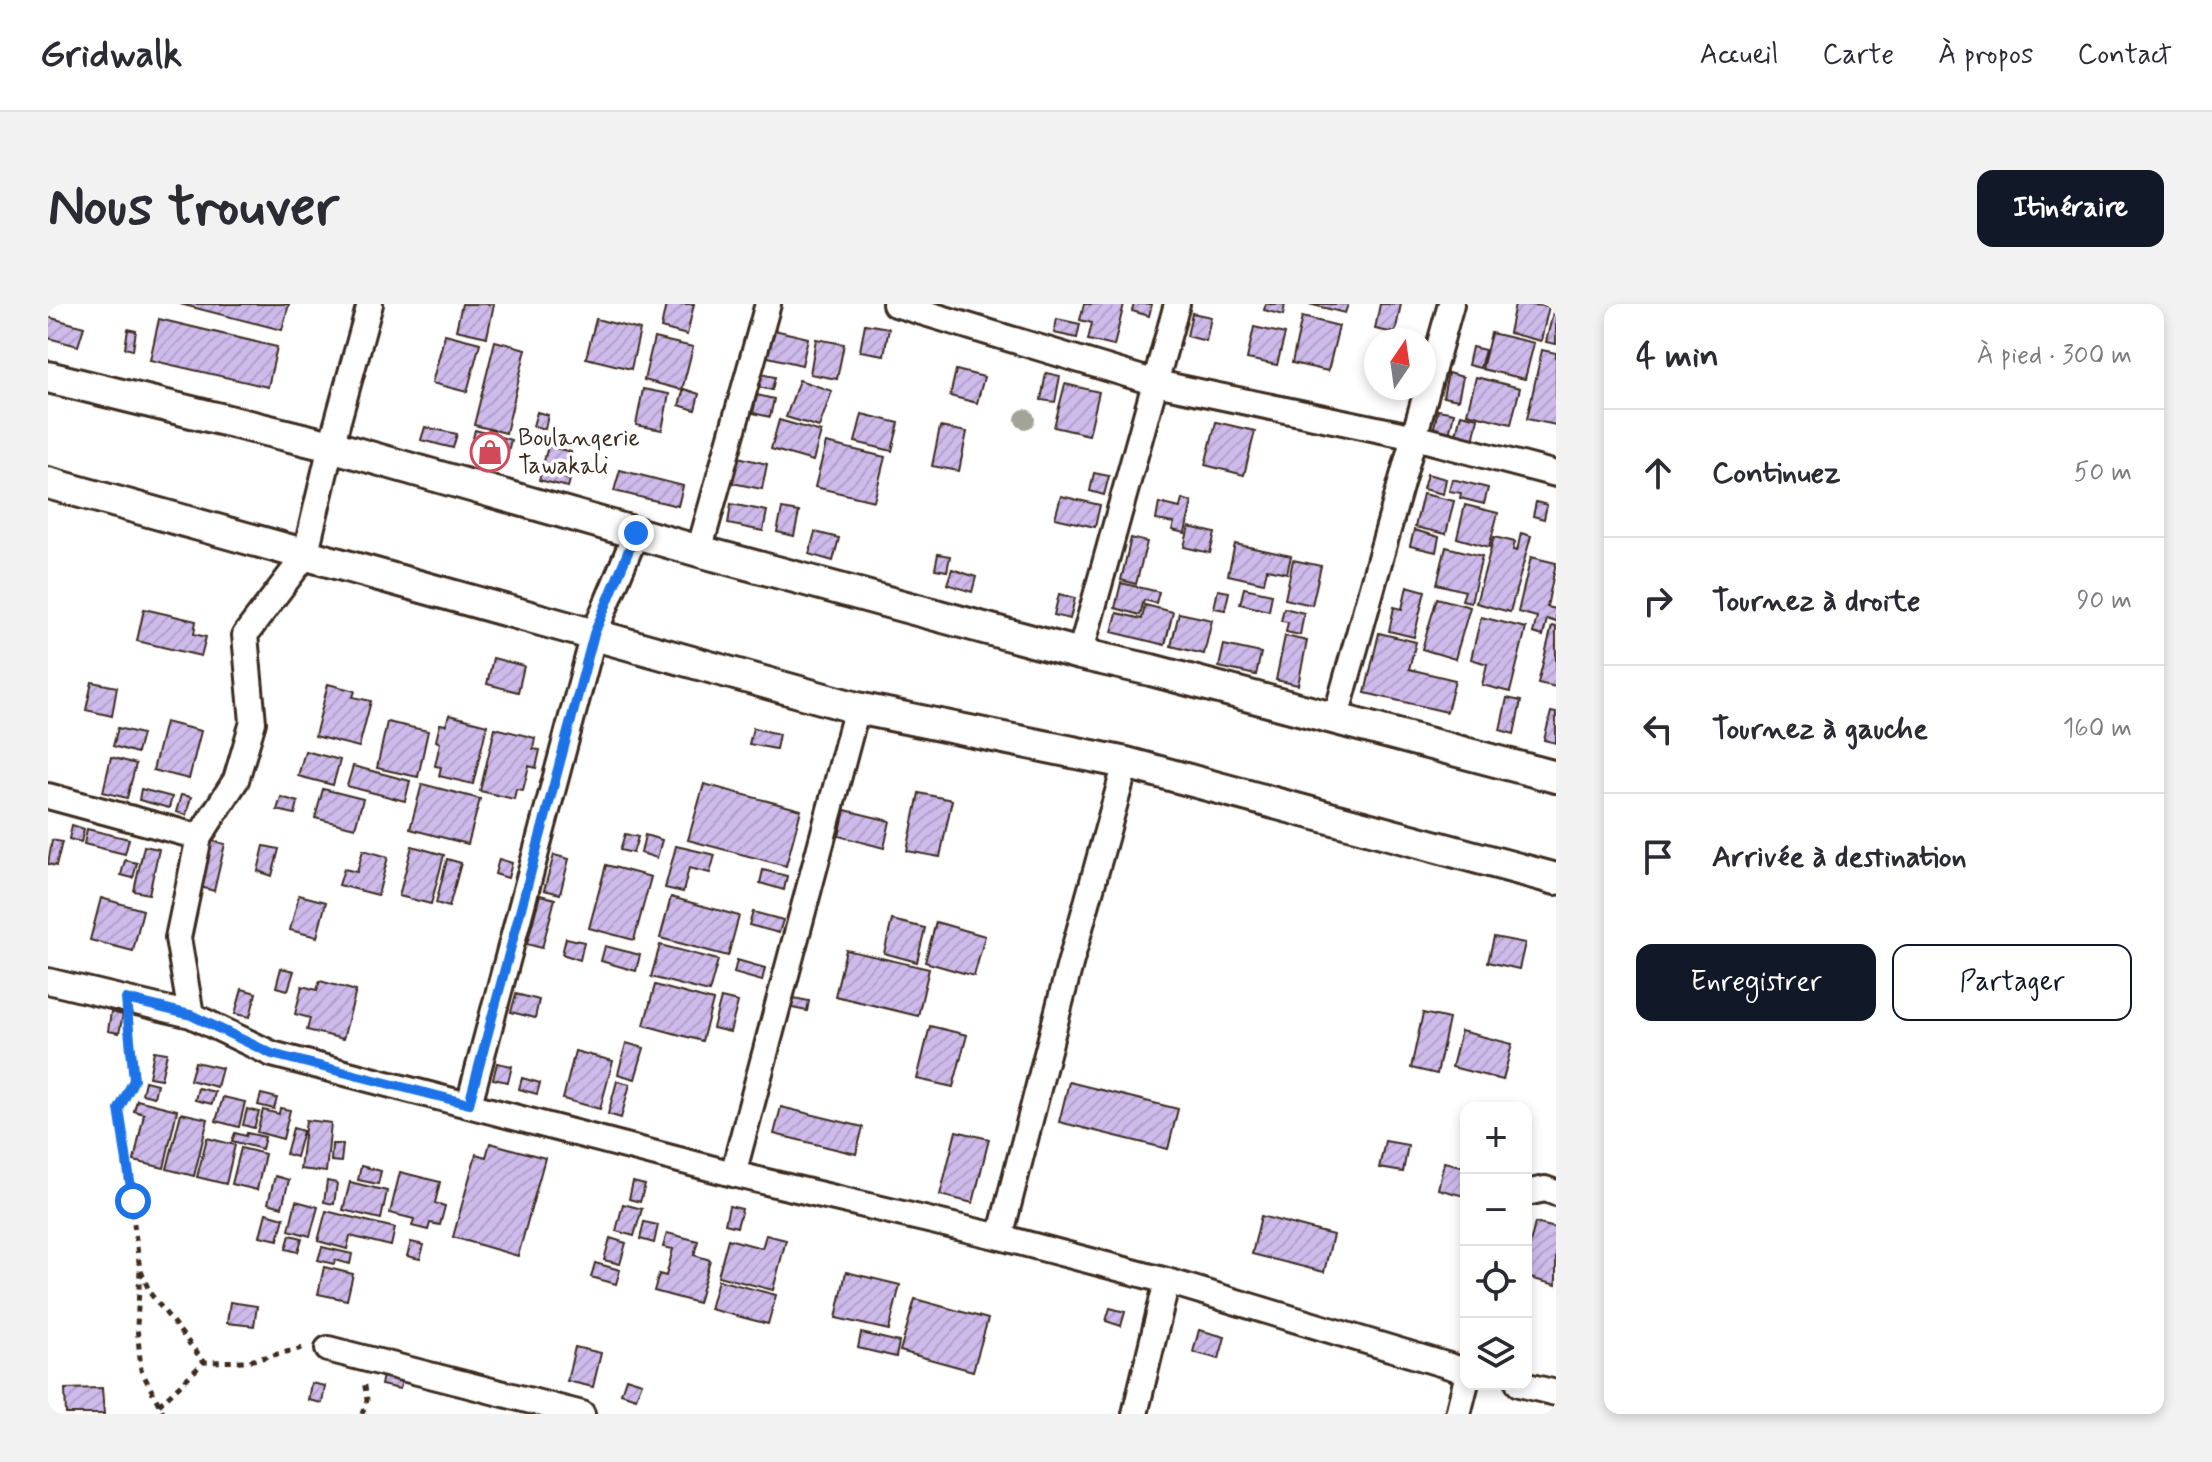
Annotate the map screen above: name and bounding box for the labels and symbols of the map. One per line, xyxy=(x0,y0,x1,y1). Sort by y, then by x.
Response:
north arrow xyxy=(1364,328,1436,400)
place label: Boulangerie Tawakali xyxy=(518,423,640,482)
shop icon: Boulangerie Tawakali xyxy=(469,431,511,473)
route end xyxy=(618,515,654,551)
route start xyxy=(115,1183,151,1219)

